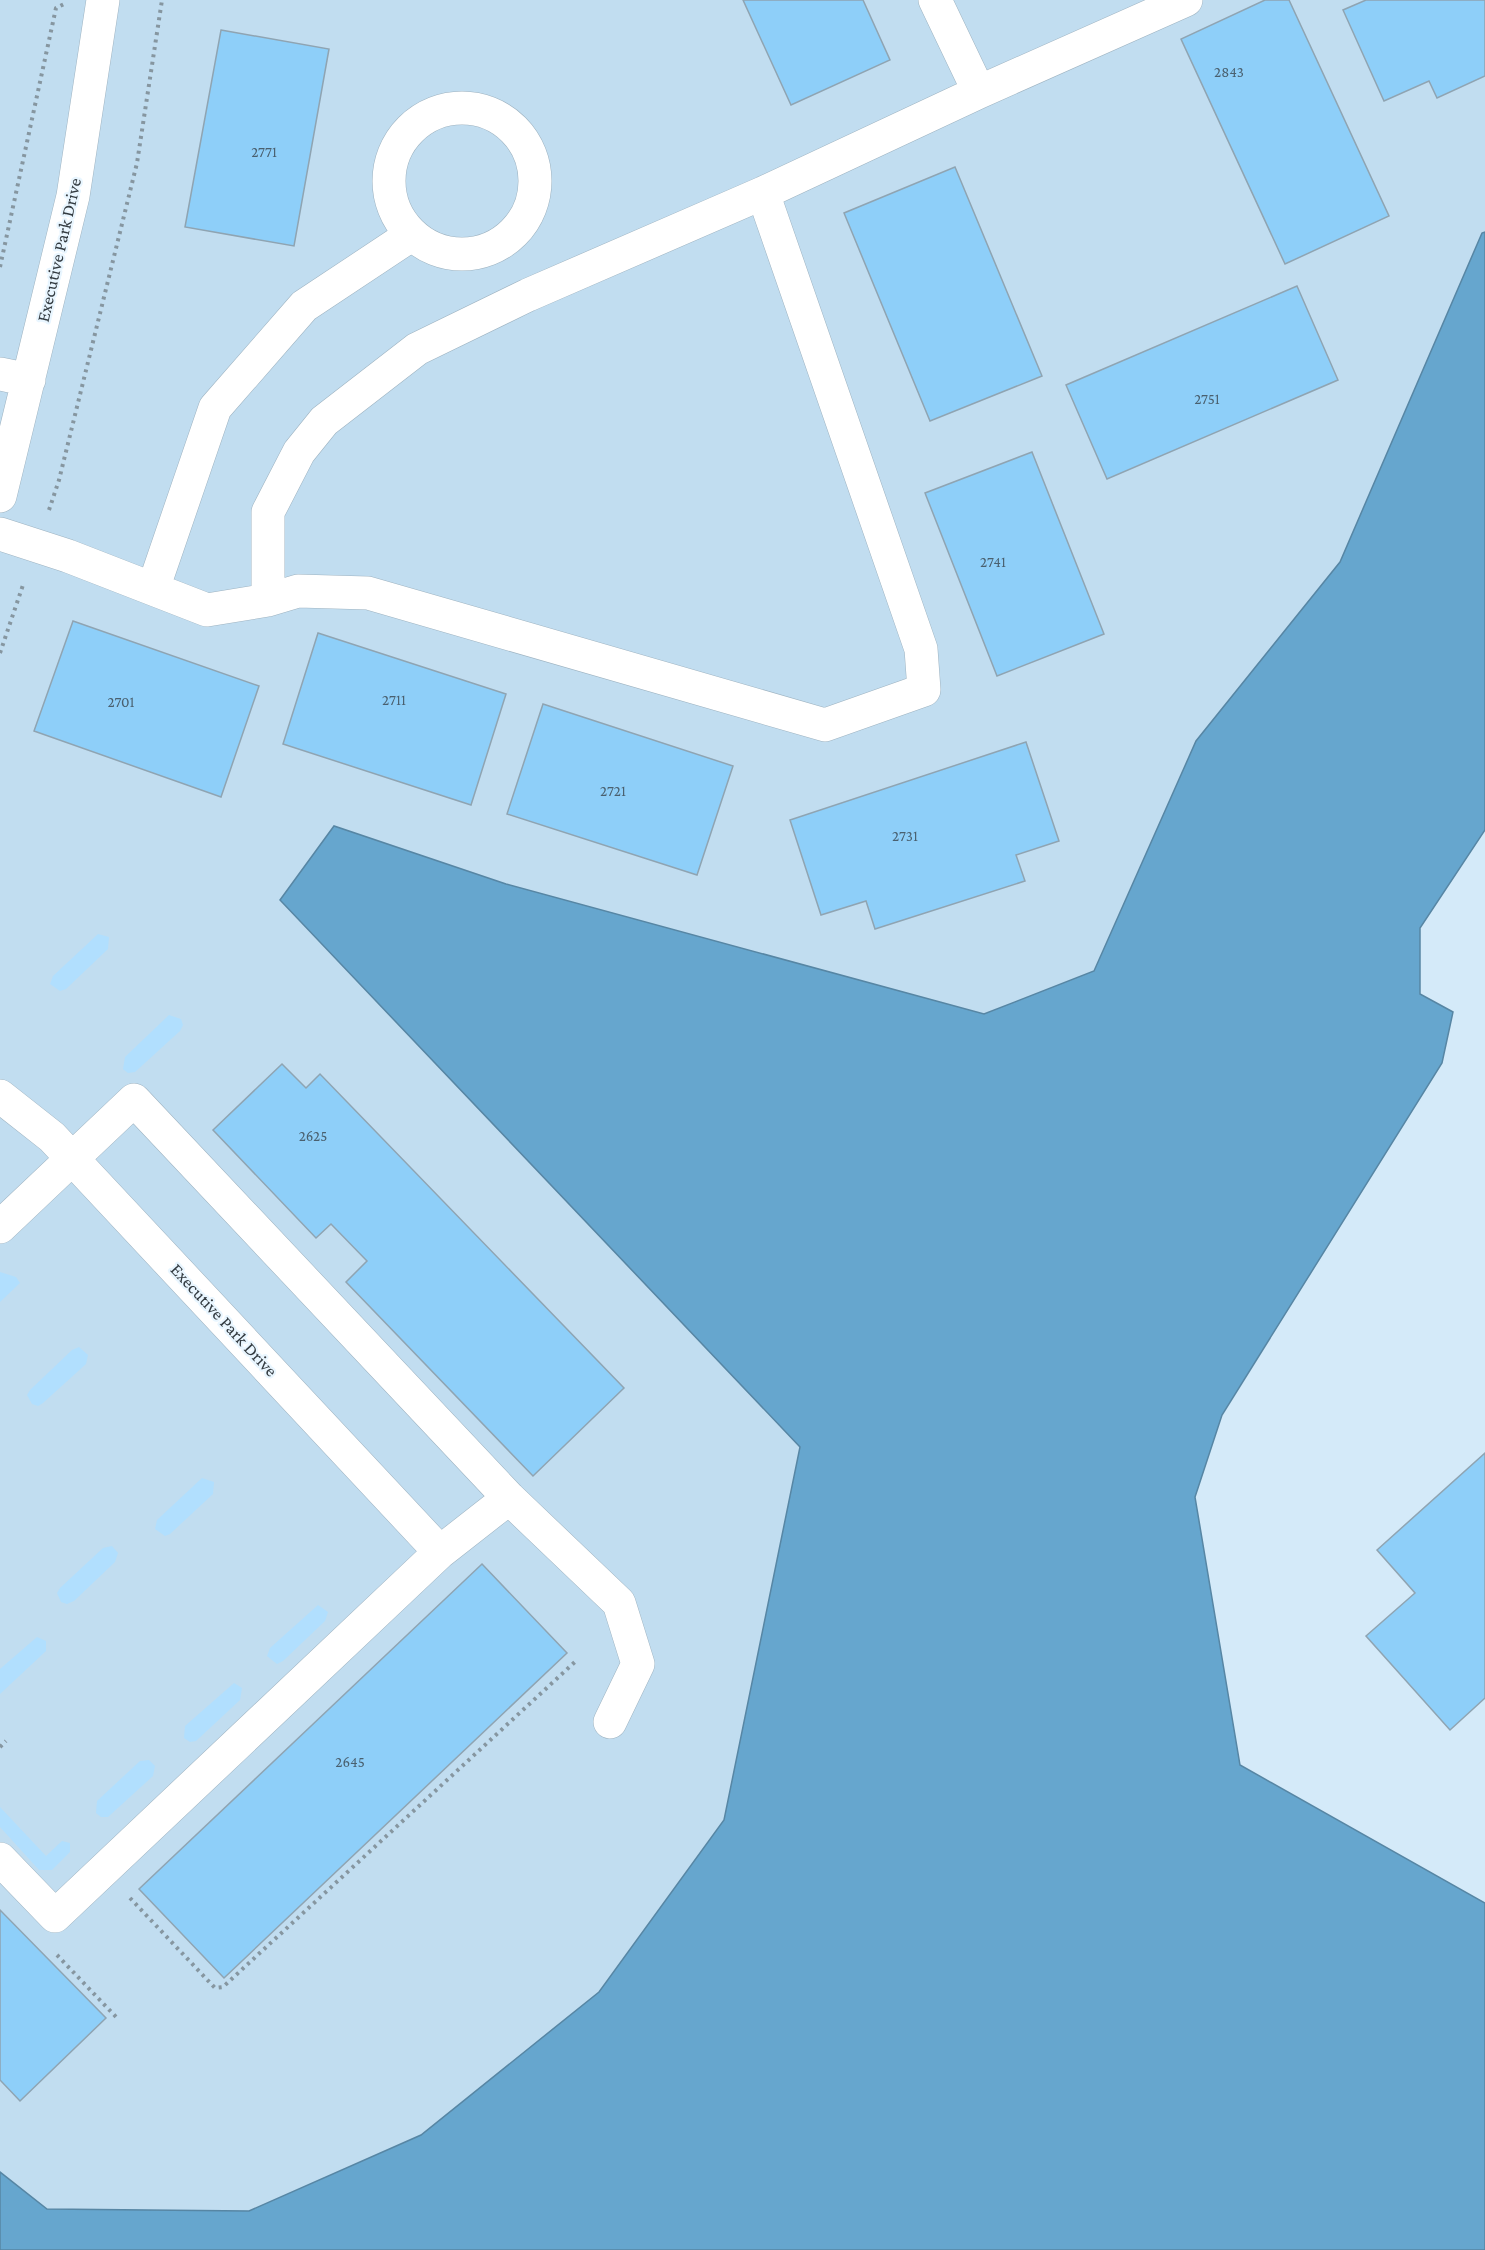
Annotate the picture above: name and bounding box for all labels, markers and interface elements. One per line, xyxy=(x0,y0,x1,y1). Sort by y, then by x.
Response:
house number: 2843 xyxy=(1214,64,1244,80)
house number: 2771 xyxy=(251,144,277,160)
street label: Executive Park Drive xyxy=(33,176,85,324)
house number: 2751 xyxy=(1194,391,1220,407)
house number: 2741 xyxy=(980,554,1006,570)
house number: 2711 xyxy=(382,692,406,708)
house number: 2701 xyxy=(107,694,135,710)
house number: 2721 xyxy=(600,783,626,799)
house number: 2731 xyxy=(892,828,918,844)
house number: 2625 xyxy=(299,1128,327,1144)
street label: Executive Park Drive xyxy=(167,1259,282,1381)
house number: 2645 xyxy=(335,1754,365,1770)

